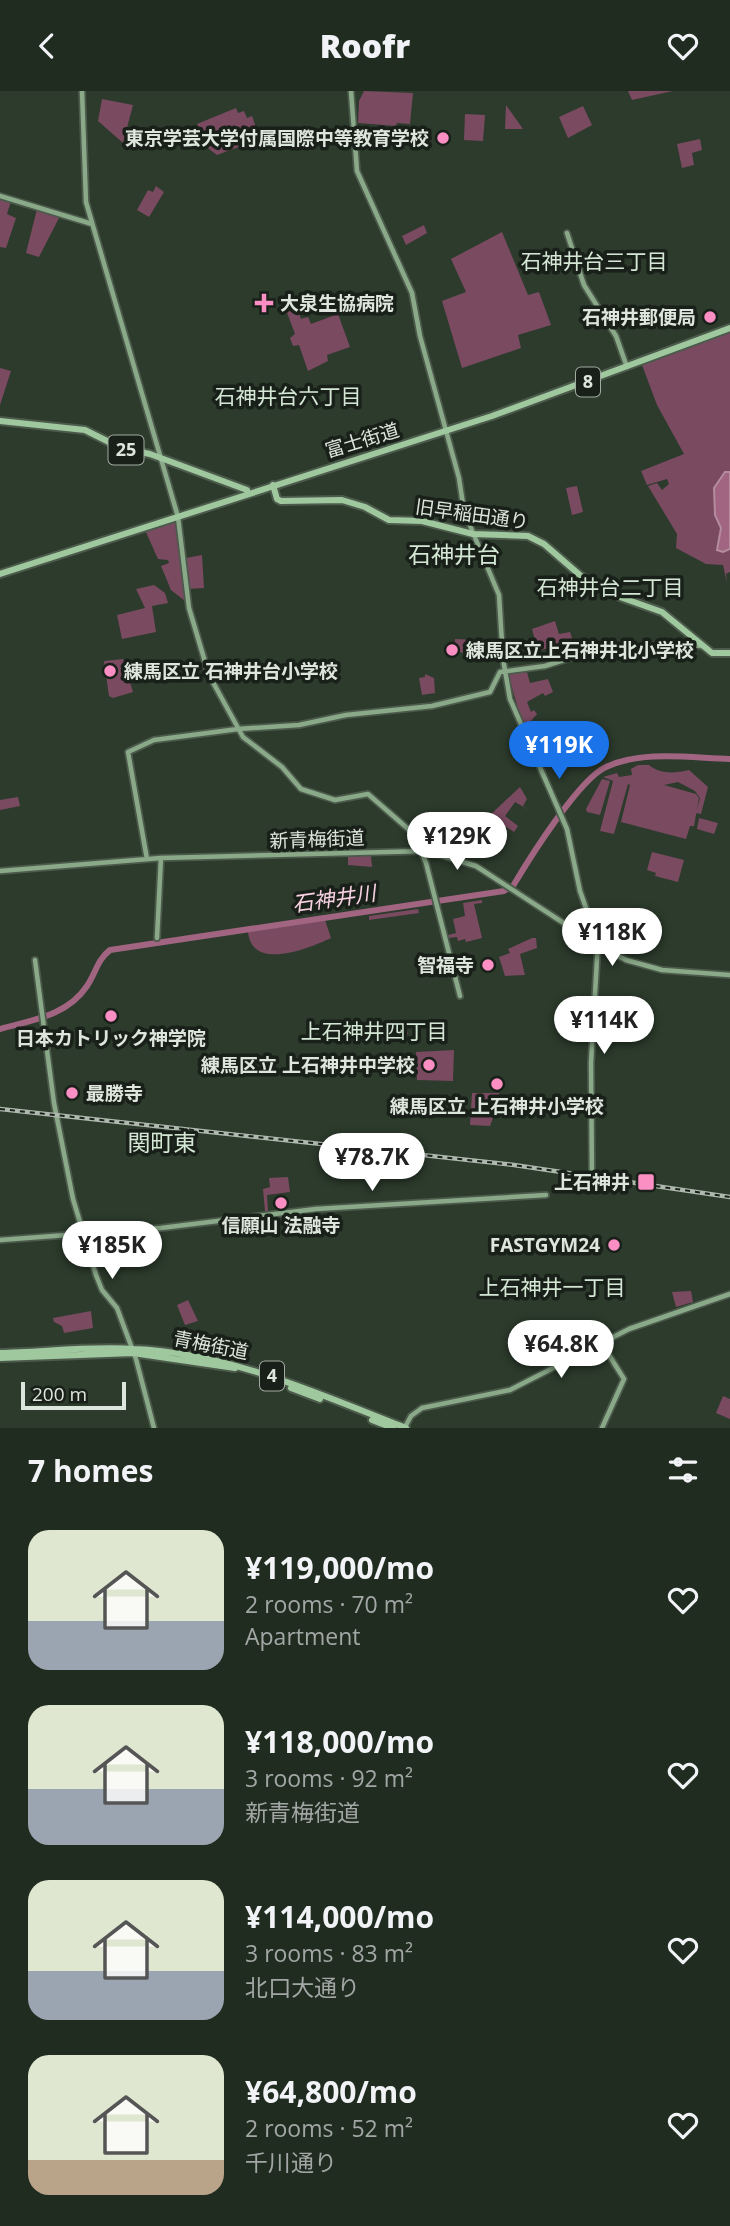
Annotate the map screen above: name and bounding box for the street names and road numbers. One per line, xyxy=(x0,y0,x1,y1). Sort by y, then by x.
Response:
road number: 8 xyxy=(576,367,600,397)
street label: 富士街道 xyxy=(322,416,402,464)
road number: 25 xyxy=(108,435,144,465)
street label: 旧早稲田通り xyxy=(414,493,530,535)
street label: 新青梅街道 xyxy=(269,824,365,854)
street label: 青梅街道 xyxy=(171,1325,251,1365)
road number: 4 xyxy=(260,1361,284,1391)

